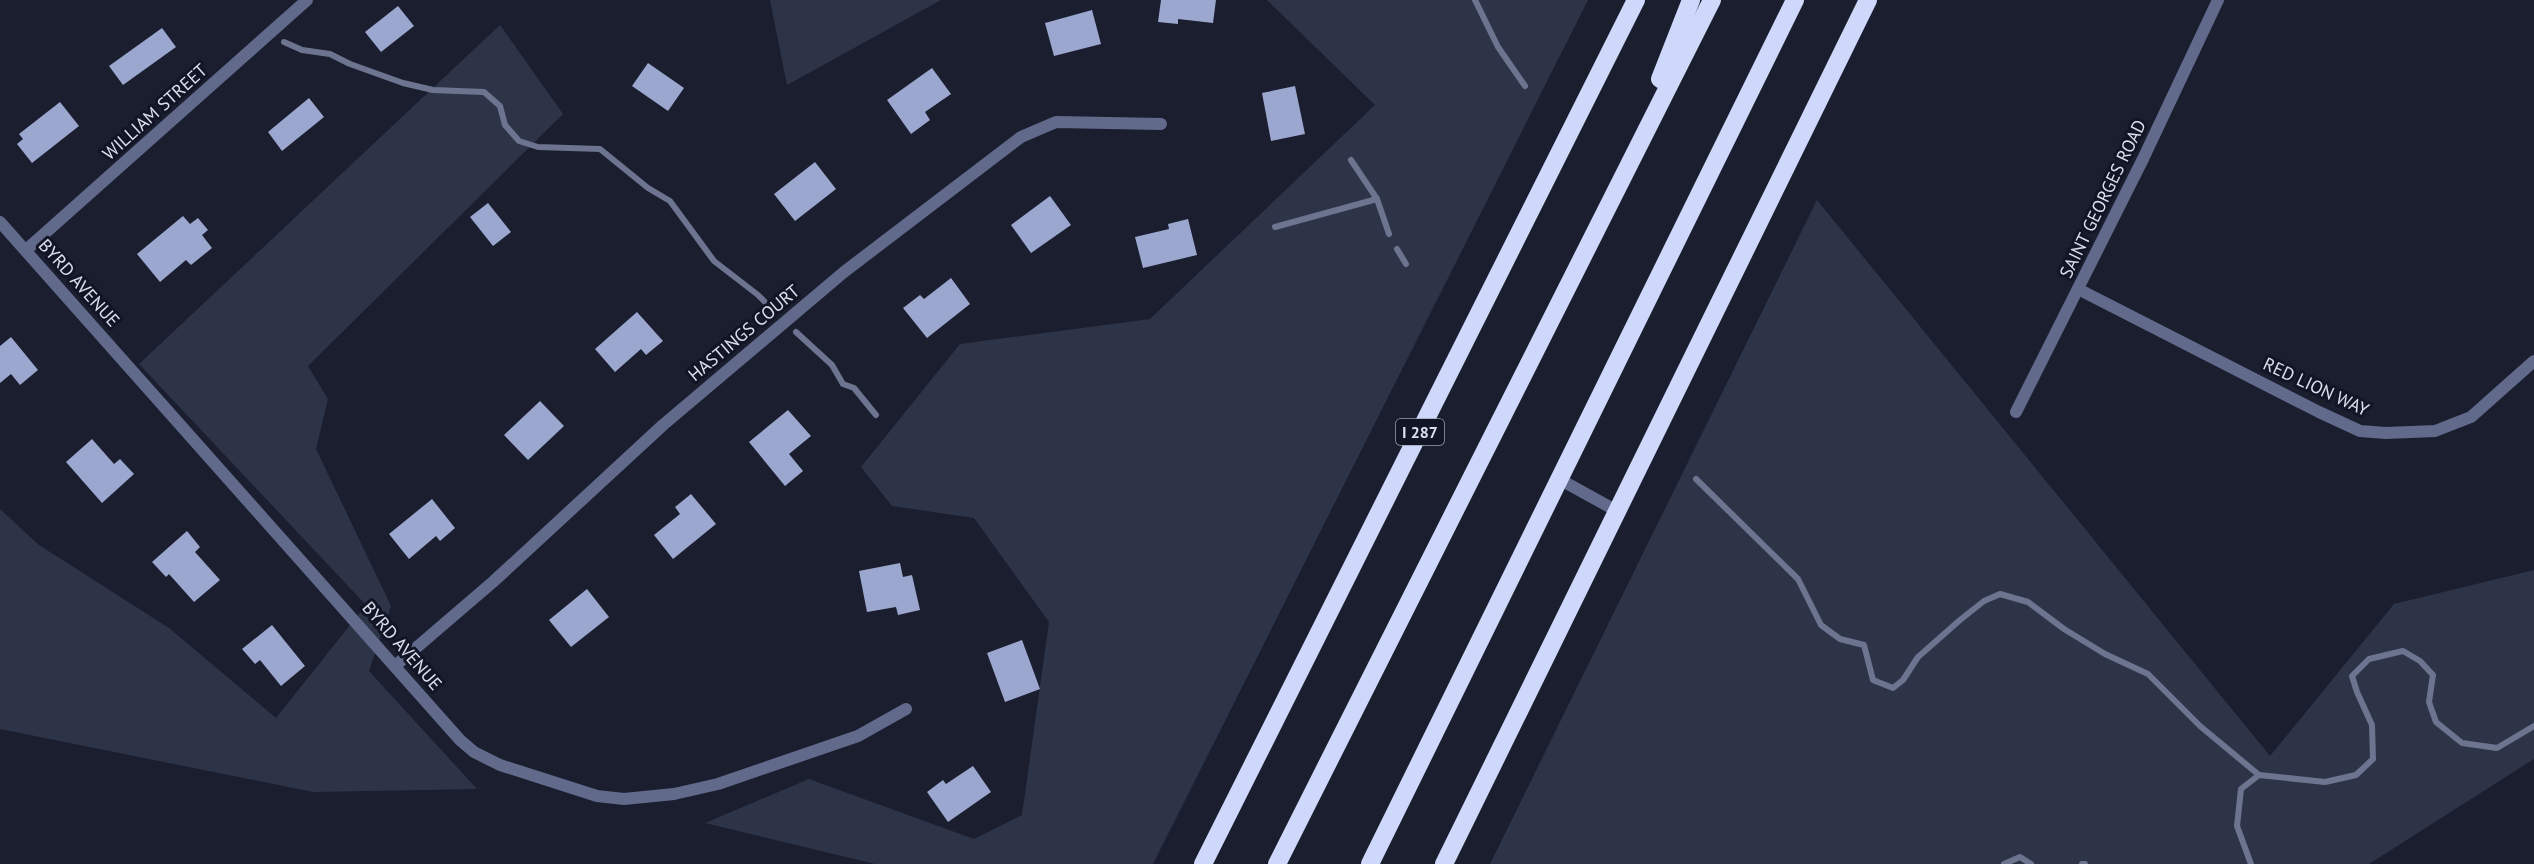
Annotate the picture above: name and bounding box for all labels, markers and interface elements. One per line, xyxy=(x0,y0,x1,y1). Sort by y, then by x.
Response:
street label: WILLIAM STREET xyxy=(98,59,212,165)
street label: SAINT GEORGES ROAD xyxy=(2054,116,2151,282)
street label: BYRD AVENUE xyxy=(34,234,125,331)
street label: HASTINGS COURT xyxy=(683,279,804,386)
street label: RED LION WAY xyxy=(2260,352,2373,421)
road number: I 287 xyxy=(1396,419,1444,445)
street label: BYRD AVENUE xyxy=(357,596,447,695)

